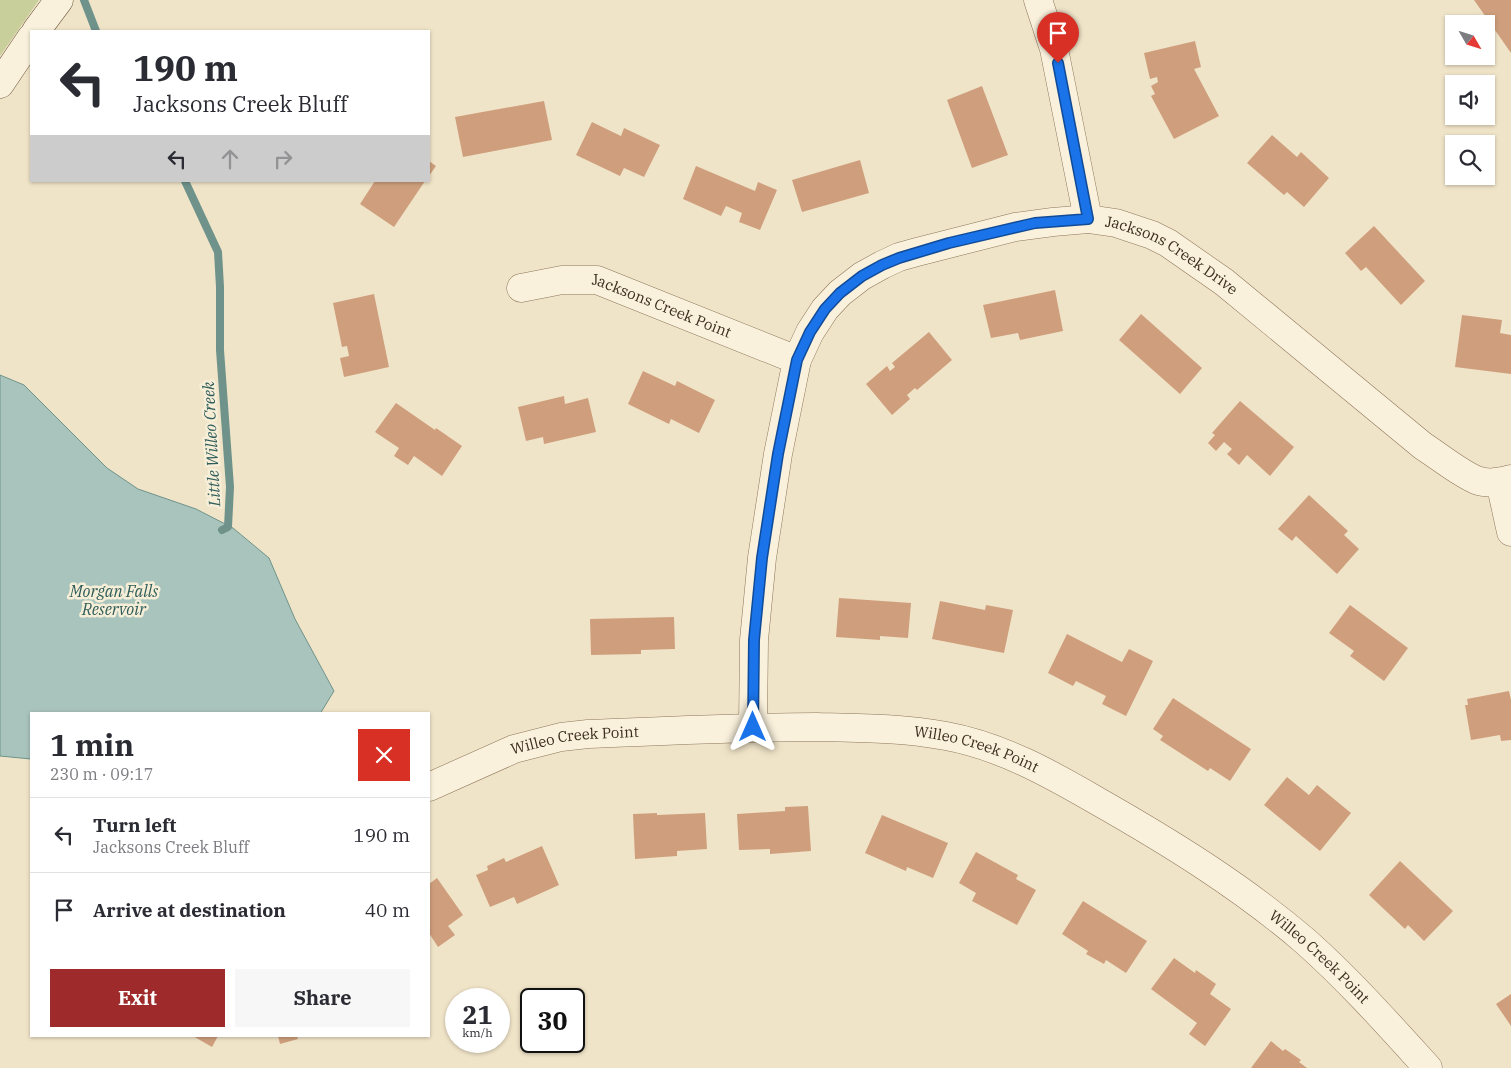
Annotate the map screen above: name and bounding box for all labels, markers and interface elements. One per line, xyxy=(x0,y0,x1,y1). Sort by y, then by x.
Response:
pin xyxy=(1037,12,1079,63)
north arrow xyxy=(1445,15,1495,65)
map controls xyxy=(1445,15,1495,185)
icon: arrive xyxy=(1044,19,1072,47)
text: 190 m xyxy=(133,45,238,91)
icon: left xyxy=(50,50,115,115)
button: sound xyxy=(1445,75,1495,125)
text: Jacksons Creek Bluff xyxy=(133,89,347,118)
button: search xyxy=(1445,135,1495,185)
icon: left xyxy=(163,145,191,173)
icon: ahead xyxy=(216,145,244,173)
icon: right xyxy=(269,145,297,173)
street label: Jacksons Creek Drive xyxy=(1104,212,1242,299)
street label: Jacksons Creek Point xyxy=(592,270,734,342)
water label: Little Willeo Creek xyxy=(198,380,224,508)
water label: Morgan Falls Reservoir xyxy=(69,581,158,619)
position arrow xyxy=(726,700,778,752)
street label: Willeo Creek Point xyxy=(913,721,1042,776)
street label: Willeo Creek Point xyxy=(509,722,639,758)
text: 1 min xyxy=(50,725,134,764)
button: close xyxy=(358,729,410,781)
text: 230 m · 09:17 xyxy=(50,764,153,784)
text: Turn left xyxy=(93,813,176,837)
icon: left xyxy=(50,821,78,849)
text: 190 m xyxy=(353,823,410,847)
text: Jacksons Creek Bluff xyxy=(93,837,249,857)
icon: arrive xyxy=(50,896,78,924)
text: Arrive at destination xyxy=(93,898,286,922)
text: 40 m xyxy=(365,898,410,922)
street label: Willeo Creek Point xyxy=(1266,906,1374,1007)
button: Exit xyxy=(50,969,225,1027)
button: Share xyxy=(235,969,410,1027)
speed limit sign: 30 xyxy=(520,988,585,1053)
text: 21 xyxy=(462,998,493,1031)
text: km/h xyxy=(462,1025,493,1040)

